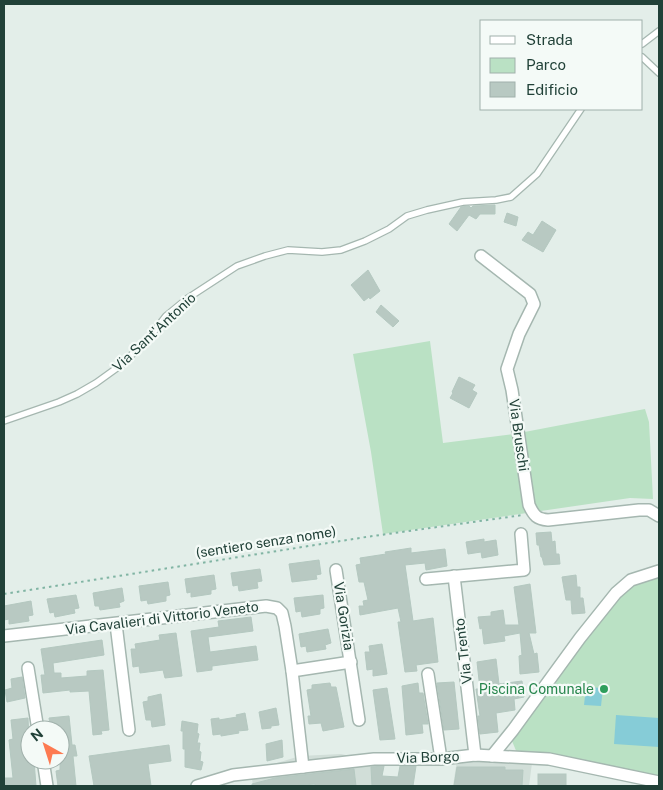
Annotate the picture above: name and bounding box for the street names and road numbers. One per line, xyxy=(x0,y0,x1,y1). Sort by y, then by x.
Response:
street label: Via Sant'Antonio xyxy=(109,289,199,375)
street label: Via Bruschi xyxy=(506,398,532,472)
street label: (sentiero senza nome) xyxy=(195,523,337,561)
street label: Via Gorizia xyxy=(331,581,357,651)
street label: Via Cavalieri di Vittorio Veneto xyxy=(64,598,260,638)
street label: Via Trento xyxy=(451,617,475,685)
street label: Via Borgo xyxy=(396,748,460,766)

